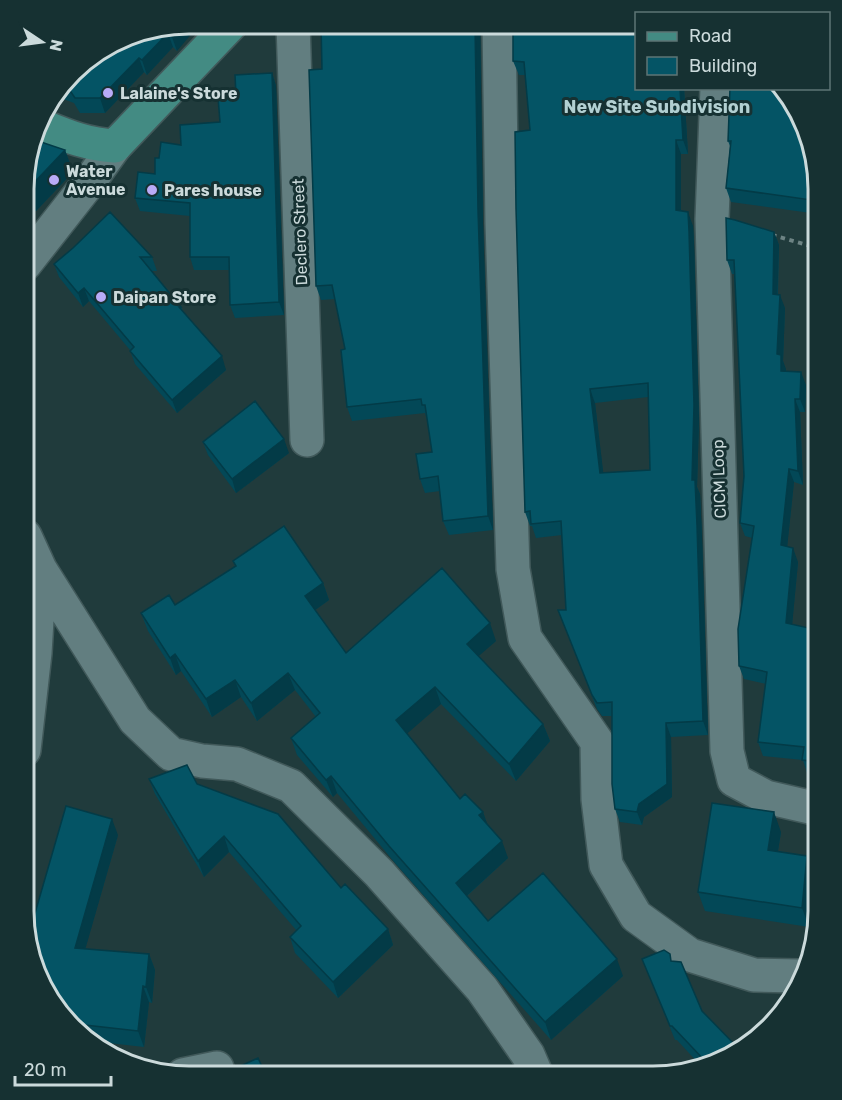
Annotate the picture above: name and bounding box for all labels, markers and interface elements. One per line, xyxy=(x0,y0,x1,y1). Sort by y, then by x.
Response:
north arrow xyxy=(12,12,72,72)
legend xyxy=(635,12,830,90)
text: Road xyxy=(689,25,732,47)
text: N xyxy=(46,38,67,53)
text: Building xyxy=(689,55,757,77)
place label: Lalaine's Store xyxy=(120,84,237,103)
marker: Lalaine's Store xyxy=(101,86,115,100)
district label: New Site Subdivision xyxy=(564,96,750,118)
place label: Water Avenue xyxy=(66,162,126,199)
marker: Water Avenue xyxy=(47,173,61,187)
street label: Declero Street xyxy=(289,178,311,286)
place label: Pares house xyxy=(164,181,262,200)
marker: Pares house xyxy=(145,183,159,197)
place label: Daipan Store xyxy=(113,288,216,307)
marker: Daipan Store xyxy=(94,290,108,304)
street label: CICM Loop xyxy=(708,439,730,519)
scale bar xyxy=(15,1049,111,1087)
text: 20 m xyxy=(24,1059,66,1081)

